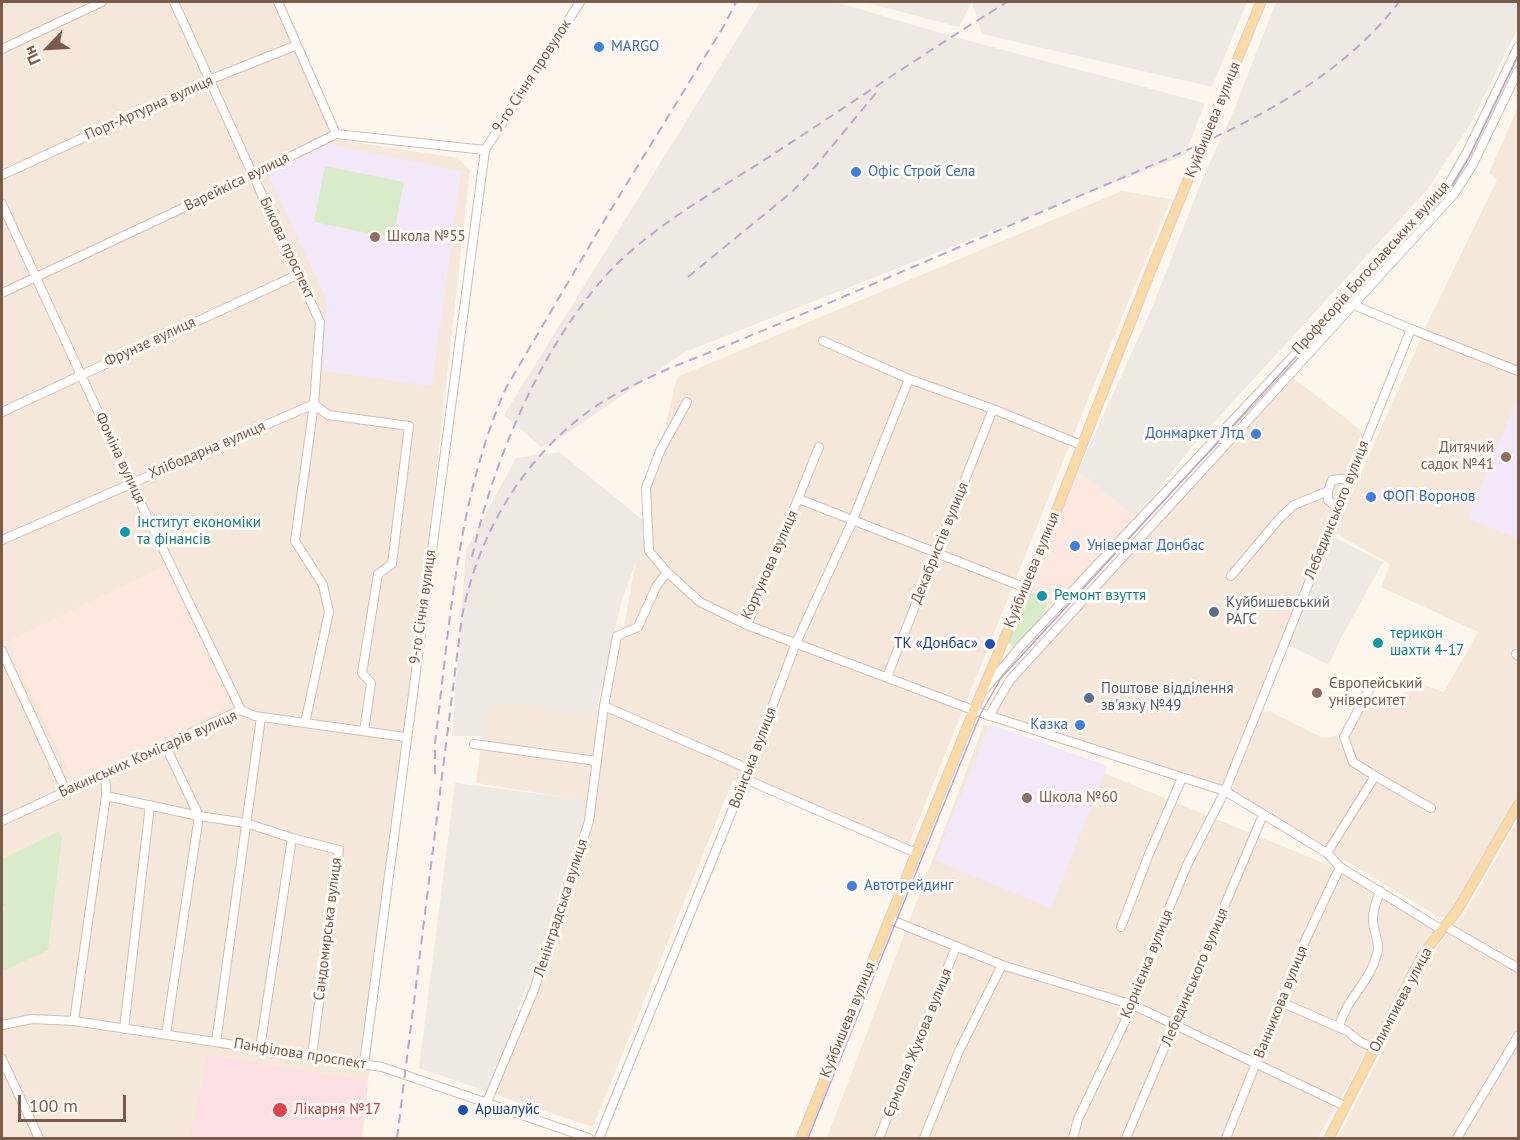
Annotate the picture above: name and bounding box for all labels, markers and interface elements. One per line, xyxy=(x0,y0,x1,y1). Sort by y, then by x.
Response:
street label: 9-го Січня провулок xyxy=(489,16,575,136)
north arrow xyxy=(18,18,78,78)
place label: MARGO xyxy=(611,38,659,56)
marker: MARGO xyxy=(592,40,606,54)
text: Пн xyxy=(19,43,45,68)
street label: Куйбишева вулиця xyxy=(1182,59,1244,181)
street label: Порт-Артурна вулиця xyxy=(82,72,216,144)
street label: Варейкіса вулиця xyxy=(181,149,293,215)
place label: Офіс Строй Села xyxy=(868,163,976,181)
marker: Офіс Строй Села xyxy=(849,165,863,179)
street label: Професорів Богославських вулиця xyxy=(1288,178,1454,358)
street label: Бикова проспект xyxy=(256,194,318,302)
place label: Школа №55 xyxy=(387,228,466,246)
marker: Школа №55 xyxy=(368,230,382,244)
street label: Фрунзе вулиця xyxy=(102,313,198,371)
street label: Фоміна вулиця xyxy=(91,410,149,506)
street label: Хлібодарна вулиця xyxy=(146,417,268,483)
place label: Донмаркет Лтд xyxy=(1145,425,1244,443)
marker: Донмаркет Лтд xyxy=(1249,427,1263,441)
street label: Лебединського вулиця xyxy=(1301,438,1373,582)
place label: Дитячий садок №41 xyxy=(1421,439,1494,474)
marker: Дитячий садок №41 xyxy=(1499,450,1513,464)
street label: Декабристів вулиця xyxy=(907,480,973,606)
place label: ФОП Воронов xyxy=(1383,488,1475,506)
marker: ФОП Воронов xyxy=(1364,490,1378,504)
street label: Кортунова вулиця xyxy=(738,508,802,622)
street label: Куйбишева вулиця xyxy=(1001,509,1063,631)
place label: Інститут економіки та фінансів xyxy=(137,514,261,549)
marker: Інститут економіки та фінансів xyxy=(118,525,132,539)
place label: Універмаг Донбас xyxy=(1087,537,1205,555)
marker: Універмаг Донбас xyxy=(1068,539,1082,553)
street label: 9-го Січня вулиця xyxy=(406,549,440,665)
place label: Ремонт взуття xyxy=(1054,587,1146,605)
marker: Ремонт взуття xyxy=(1035,589,1049,603)
place label: Куйбишевський РАГС xyxy=(1226,594,1330,629)
marker: Куйбишевський РАГС xyxy=(1207,605,1221,619)
place label: терикон шахти 4-17 xyxy=(1390,625,1464,660)
place label: ТК «Донбас» xyxy=(894,635,978,653)
marker: терикон шахти 4-17 xyxy=(1371,636,1385,650)
marker: ТК «Донбас» xyxy=(983,637,997,651)
place label: Європейський університет xyxy=(1329,675,1422,710)
place label: Поштове відділення зв'язку №49 xyxy=(1101,680,1234,715)
marker: Європейський університет xyxy=(1310,686,1324,700)
marker: Поштове відділення зв'язку №49 xyxy=(1082,691,1096,705)
street label: Воїнська вулиця xyxy=(725,705,781,811)
street label: Бакинських Комісарів вулиця xyxy=(56,707,240,801)
place label: Казка xyxy=(1030,716,1068,734)
marker: Казка xyxy=(1073,718,1087,732)
place label: Школа №60 xyxy=(1039,789,1118,807)
marker: Школа №60 xyxy=(1020,791,1034,805)
street label: Ленінградська вулиця xyxy=(530,837,592,979)
street label: Сандомирська вулиця xyxy=(310,856,346,1002)
place label: Автотрейдинг xyxy=(864,877,954,895)
marker: Автотрейдинг xyxy=(845,879,859,893)
street label: Лебединського вулиця xyxy=(1158,905,1232,1049)
street label: Корнієнка вулиця xyxy=(1117,907,1177,1021)
street label: Ванникова вулиця xyxy=(1250,943,1312,1061)
street label: Олимпиева улица xyxy=(1366,944,1436,1056)
street label: Куйбишева вулиця xyxy=(817,959,879,1081)
street label: Єрмолая Жукова вулиця xyxy=(880,966,956,1120)
street label: Панфілова проспект xyxy=(232,1035,368,1073)
scale bar xyxy=(21,1083,129,1121)
text: 100 m xyxy=(29,1094,78,1117)
marker: Лікарня №17 xyxy=(271,1101,289,1119)
place label: Лікарня №17 xyxy=(294,1101,381,1119)
place label: Аршалуйс xyxy=(475,1101,540,1119)
marker: Аршалуйс xyxy=(456,1103,470,1117)

